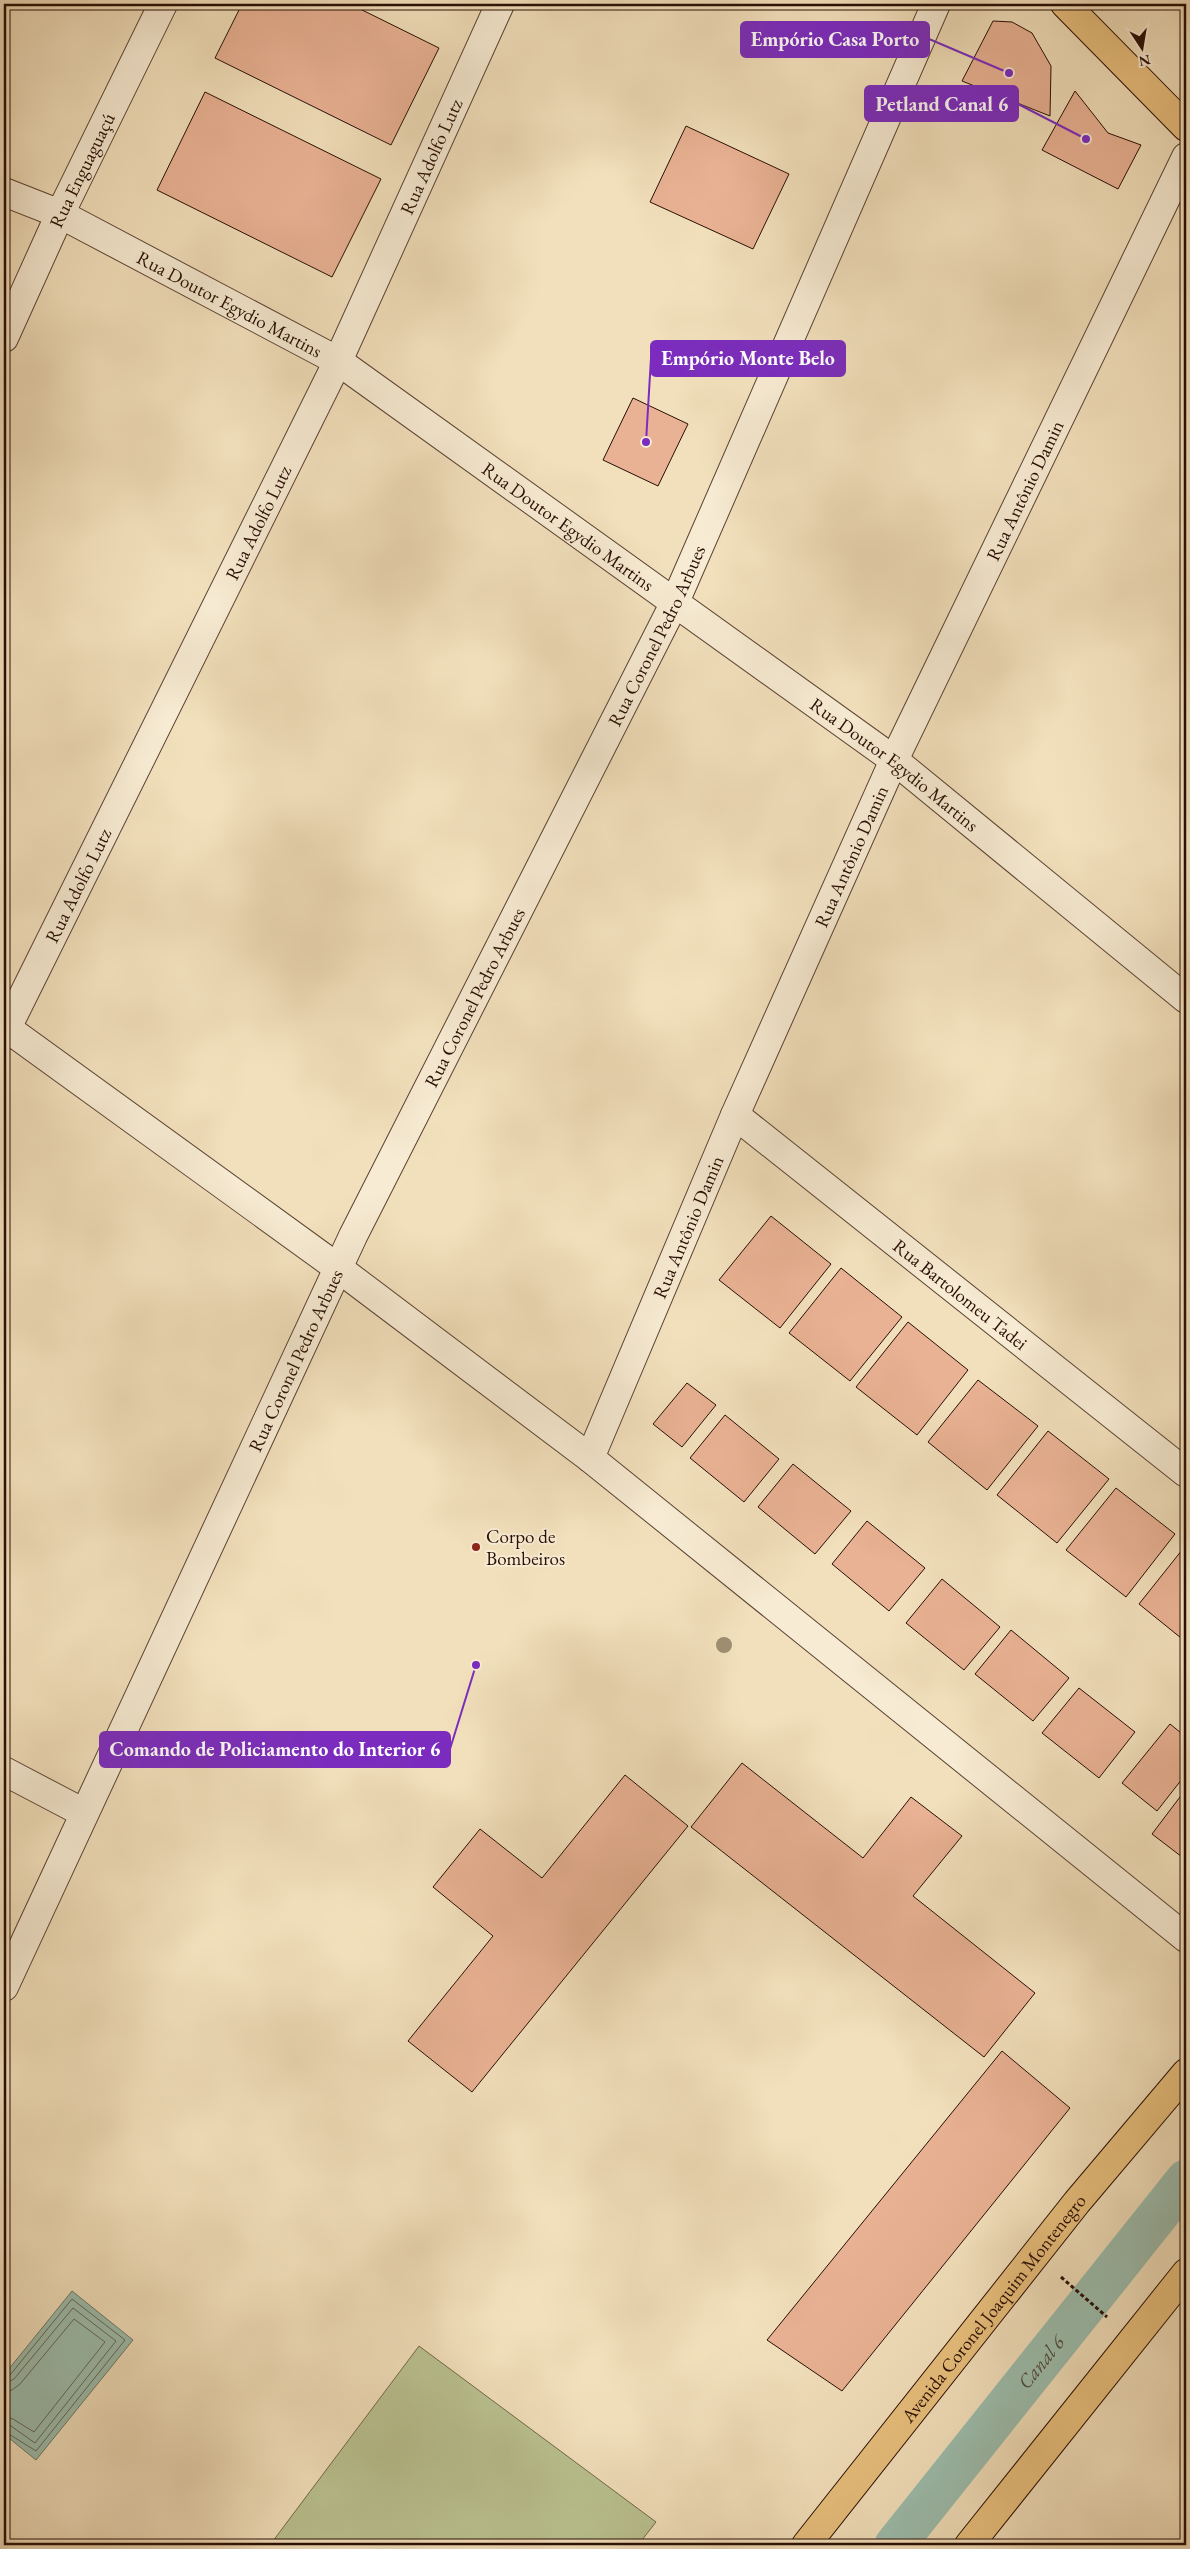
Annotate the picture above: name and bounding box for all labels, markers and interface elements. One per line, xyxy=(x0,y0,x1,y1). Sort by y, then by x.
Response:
callout: Empório Casa Porto xyxy=(741,22,929,57)
north arrow xyxy=(1118,22,1168,72)
text: Empório Casa Porto xyxy=(751,26,919,52)
text: N xyxy=(1137,51,1152,71)
callout: Petland Canal 6 xyxy=(865,86,1018,121)
text: Petland Canal 6 xyxy=(876,91,1009,117)
street label: Rua Adolfo Lutz xyxy=(394,94,469,218)
street label: Rua Enguaguaçú xyxy=(43,109,121,232)
street label: Rua Doutor Egydio Martins xyxy=(132,245,326,363)
callout: Empório Monte Belo xyxy=(651,341,845,376)
text: Empório Monte Belo xyxy=(661,345,835,371)
street label: Rua Antônio Damin xyxy=(980,416,1070,565)
street label: Rua Doutor Egydio Martins xyxy=(477,456,659,597)
street label: Rua Adolfo Lutz xyxy=(219,461,298,584)
street label: Rua Coronel Pedro Arbues xyxy=(602,541,711,730)
street label: Rua Doutor Egydio Martins xyxy=(805,692,984,837)
street label: Rua Antônio Damin xyxy=(809,781,894,931)
street label: Rua Adolfo Lutz xyxy=(39,823,117,947)
street label: Rua Coronel Pedro Arbues xyxy=(419,903,531,1091)
street label: Rua Antônio Damin xyxy=(647,1152,729,1302)
street label: Rua Bartolomeu Tadei xyxy=(888,1233,1033,1356)
street label: Rua Coronel Pedro Arbues xyxy=(243,1265,349,1456)
place label: Corpo de Bombeiros xyxy=(486,1524,565,1571)
marker: Corpo de Bombeiros xyxy=(470,1541,482,1553)
callout: Comando de Policiamento do Interior 6 xyxy=(100,1732,450,1767)
text: Comando de Policiamento do Interior 6 xyxy=(110,1736,441,1762)
street label: Avenida Coronel Joaquim Montenegro xyxy=(895,2189,1092,2429)
water label: Canal 6 xyxy=(1012,2328,1072,2394)

